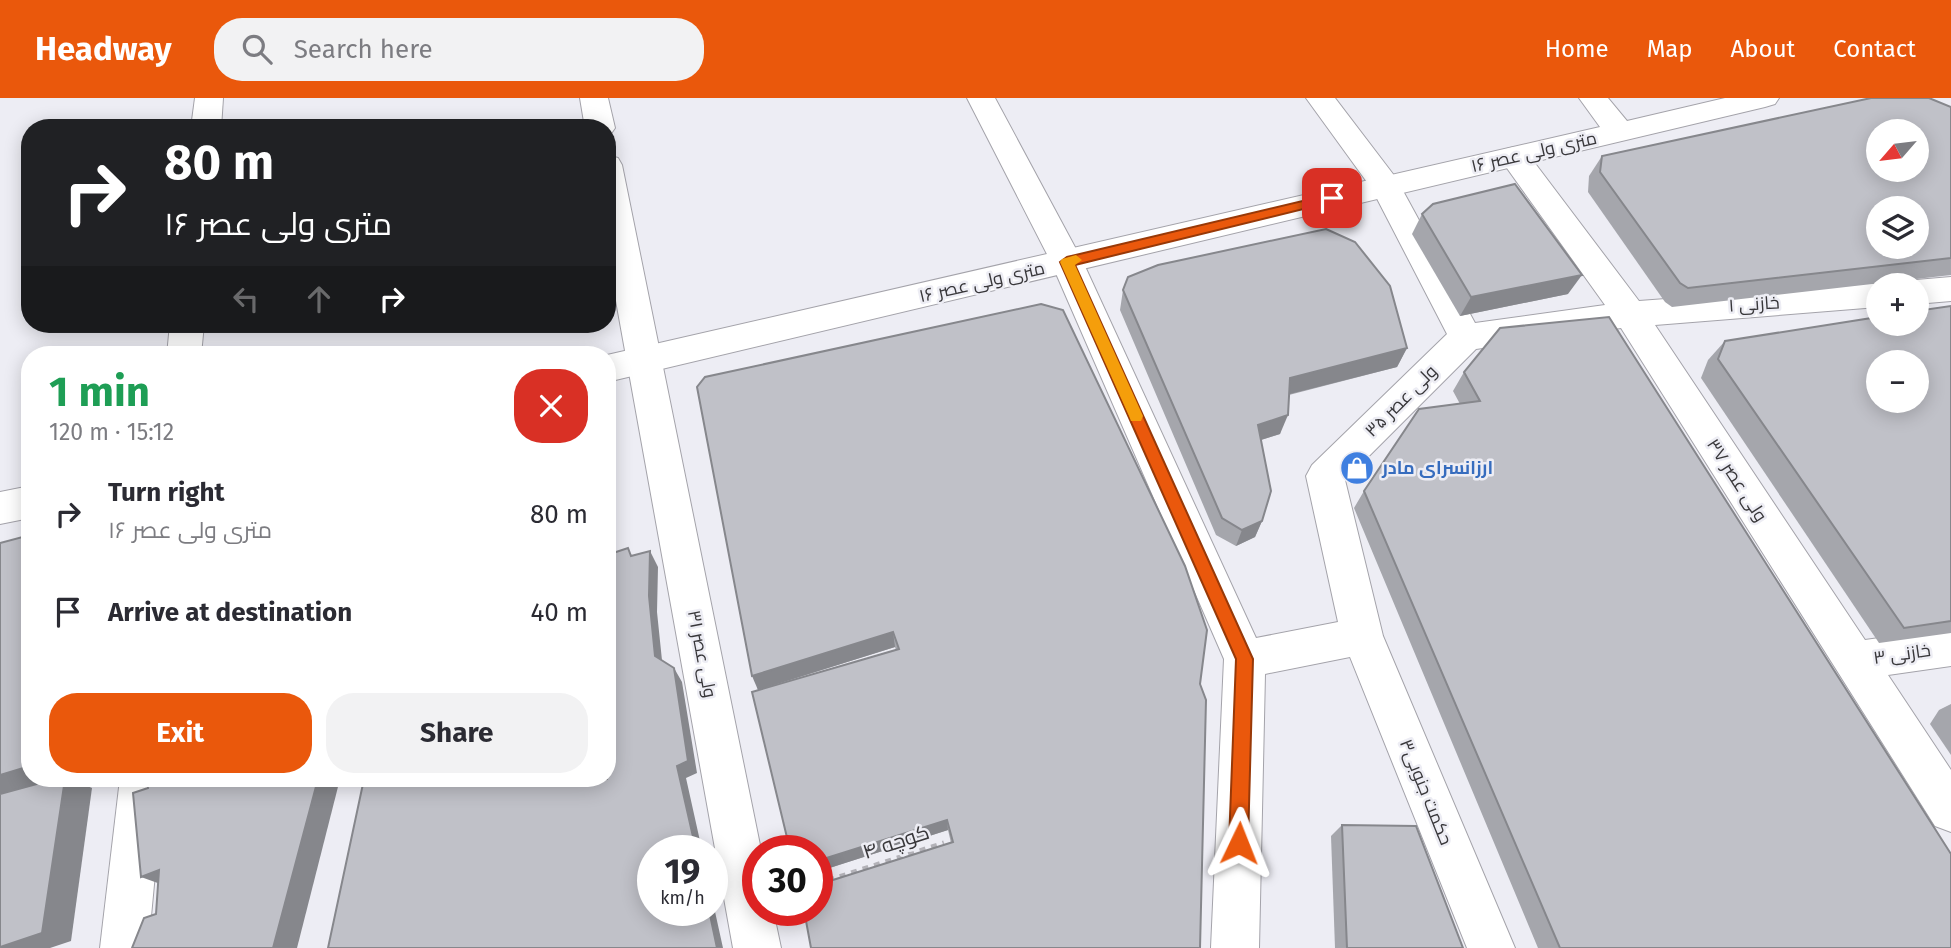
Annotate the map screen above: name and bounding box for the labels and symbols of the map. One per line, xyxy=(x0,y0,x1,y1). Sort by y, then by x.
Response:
north arrow xyxy=(1866,119,1928,182)
street label: ۱۶ متری ولی عصر xyxy=(1469,127,1599,177)
pin xyxy=(1302,168,1362,228)
street label: ۱۶ متری ولی عصر xyxy=(917,257,1047,307)
street label: خازنی ۱ xyxy=(1728,291,1780,317)
street label: ولی عصر ۳۵ xyxy=(1360,360,1442,442)
street label: ولی عصر ۳۷ xyxy=(1702,434,1772,526)
shop icon: ارزانسرای مادر xyxy=(1338,449,1376,487)
place label: ارزانسرای مادر xyxy=(1381,457,1493,479)
street label: ولی عصر ۳۱ xyxy=(683,608,721,700)
street label: خازنی ۳ xyxy=(1872,639,1932,669)
street label: حکمت جنوبی۳ xyxy=(1395,736,1457,848)
position arrow xyxy=(1202,806,1276,880)
street label: کوچه ۴ xyxy=(859,819,933,866)
speed limit sign: 30 xyxy=(742,835,833,926)

